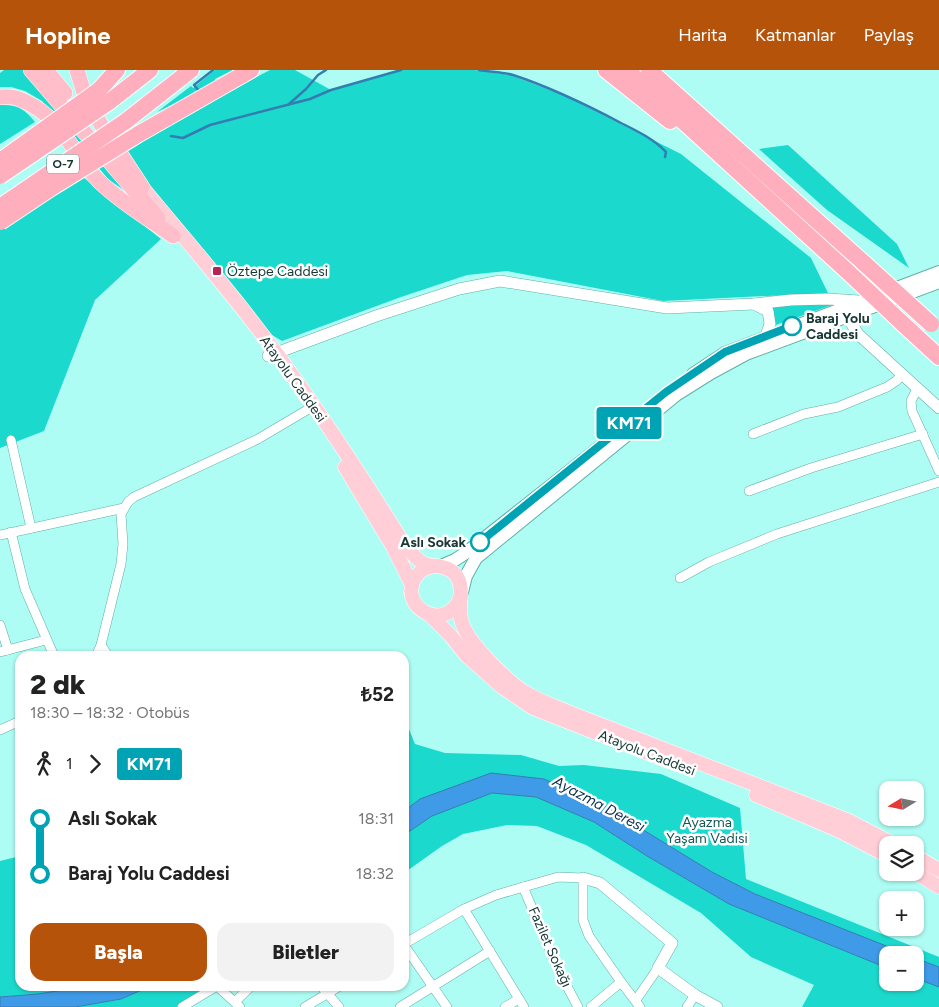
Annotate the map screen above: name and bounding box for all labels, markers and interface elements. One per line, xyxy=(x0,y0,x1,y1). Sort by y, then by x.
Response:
text: Hopline xyxy=(25,21,111,50)
text: Harita xyxy=(678,24,727,46)
text: Katmanlar xyxy=(755,24,836,46)
text: Paylaş xyxy=(864,24,914,46)
road number: O-7 xyxy=(47,155,79,174)
place label: Öztepe Caddesi xyxy=(227,263,328,280)
marker: Öztepe Caddesi xyxy=(211,265,223,277)
place label: Baraj Yolu Caddesi xyxy=(806,310,870,343)
marker: Baraj Yolu Caddesi xyxy=(782,316,802,336)
street label: Atayolu Caddesi xyxy=(256,333,330,425)
line badge: KM71 xyxy=(594,407,664,439)
text: KM71 xyxy=(606,412,652,434)
marker: Aslı Sokak xyxy=(470,532,490,552)
place label: Aslı Sokak xyxy=(400,534,466,551)
text: 2 dk xyxy=(30,667,86,701)
text: ₺52 xyxy=(361,683,394,706)
text: 18:30 – 18:32 · Otobüs xyxy=(30,703,190,722)
street label: Atayolu Caddesi xyxy=(596,727,698,779)
icon: walk xyxy=(30,750,58,778)
icon: forward xyxy=(81,750,109,778)
text: KM71 xyxy=(127,753,172,775)
text: 1 xyxy=(66,754,73,773)
water label: Ayazma Deresi xyxy=(549,772,649,836)
north arrow xyxy=(879,781,924,826)
map controls xyxy=(879,781,924,991)
text: Aslı Sokak xyxy=(68,807,157,830)
text: 18:31 xyxy=(358,809,394,828)
park label: Ayazma Yaşam Vadisi xyxy=(666,814,748,847)
button: layers xyxy=(879,836,924,881)
text: Baraj Yolu Caddesi xyxy=(68,862,230,885)
text: 18:32 xyxy=(356,864,394,883)
button: + xyxy=(879,891,924,936)
street label: Fazilet Sokağı xyxy=(525,904,575,990)
button: Başla xyxy=(30,923,207,981)
button: Biletler xyxy=(217,923,394,981)
button: − xyxy=(879,946,924,991)

